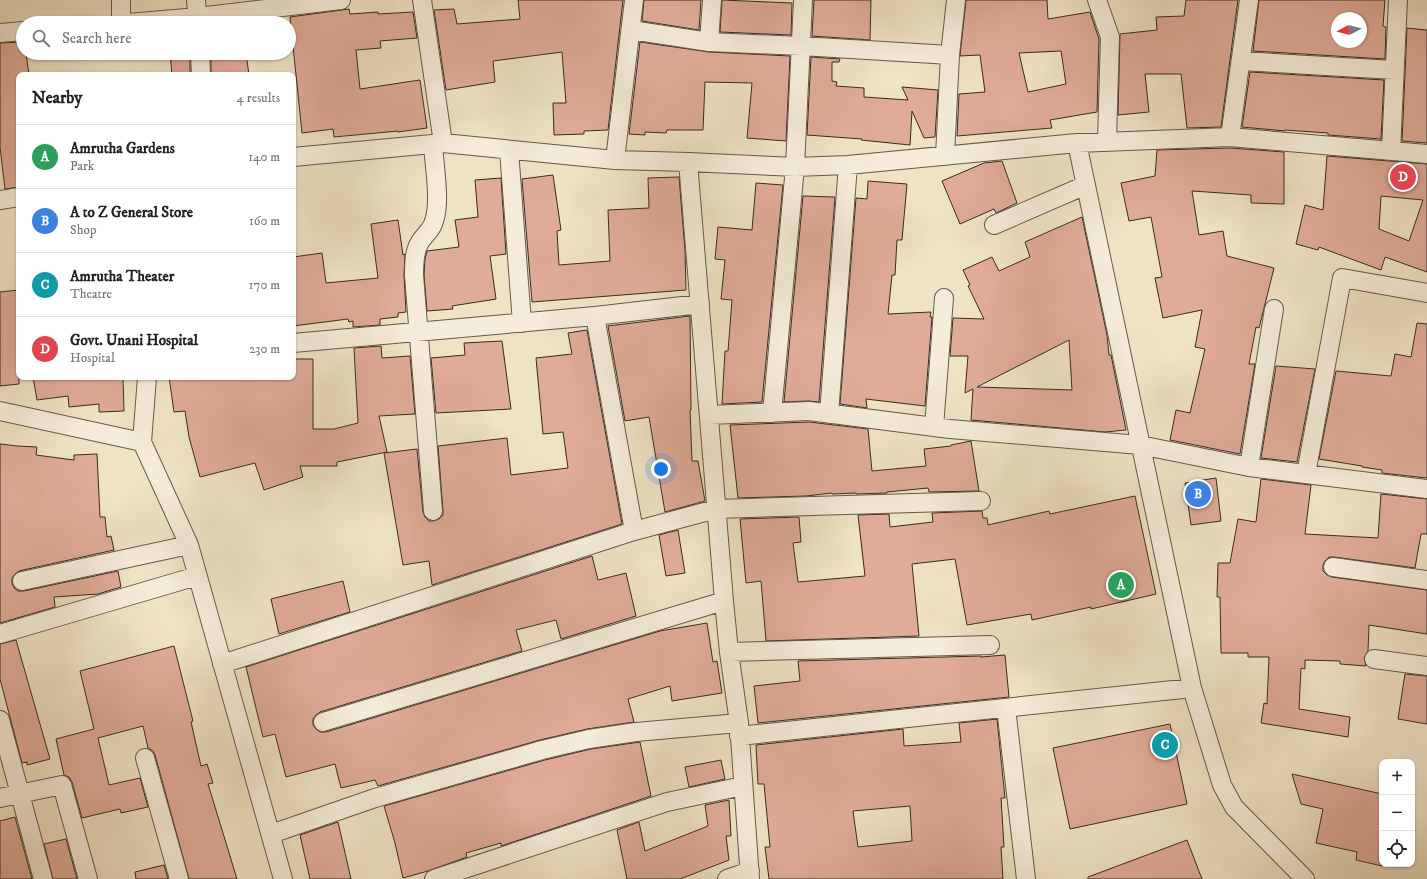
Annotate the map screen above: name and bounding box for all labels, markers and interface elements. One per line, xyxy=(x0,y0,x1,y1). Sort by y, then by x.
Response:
north arrow xyxy=(1331,12,1367,48)
search box xyxy=(16,16,296,60)
icon: search xyxy=(30,27,52,49)
text: Search here xyxy=(62,29,131,48)
text: Nearby xyxy=(32,87,82,109)
text: 4 results xyxy=(237,90,280,106)
text: Amrutha Gardens xyxy=(70,139,175,158)
text: A xyxy=(41,149,49,165)
text: 140 m xyxy=(248,149,280,165)
text: Park xyxy=(70,158,94,174)
pin: D xyxy=(1390,162,1416,192)
text: A to Z General Store xyxy=(70,203,193,222)
text: B xyxy=(41,213,49,229)
text: 160 m xyxy=(249,213,280,229)
text: Shop xyxy=(70,222,96,238)
text: Amrutha Theater xyxy=(70,267,174,286)
text: C xyxy=(41,277,49,293)
text: 170 m xyxy=(249,277,280,293)
text: Theatre xyxy=(70,286,112,302)
text: Govt. Unani Hospital xyxy=(70,331,198,350)
text: D xyxy=(40,341,50,357)
text: 230 m xyxy=(249,341,280,357)
text: Hospital xyxy=(70,350,115,366)
your location xyxy=(651,459,671,479)
pin: B xyxy=(1185,479,1211,509)
pin: A xyxy=(1108,570,1134,600)
pin: C xyxy=(1152,730,1178,760)
map controls xyxy=(1379,759,1415,867)
button: + xyxy=(1379,759,1415,795)
button: − xyxy=(1379,795,1415,831)
button: locate xyxy=(1379,831,1415,867)

